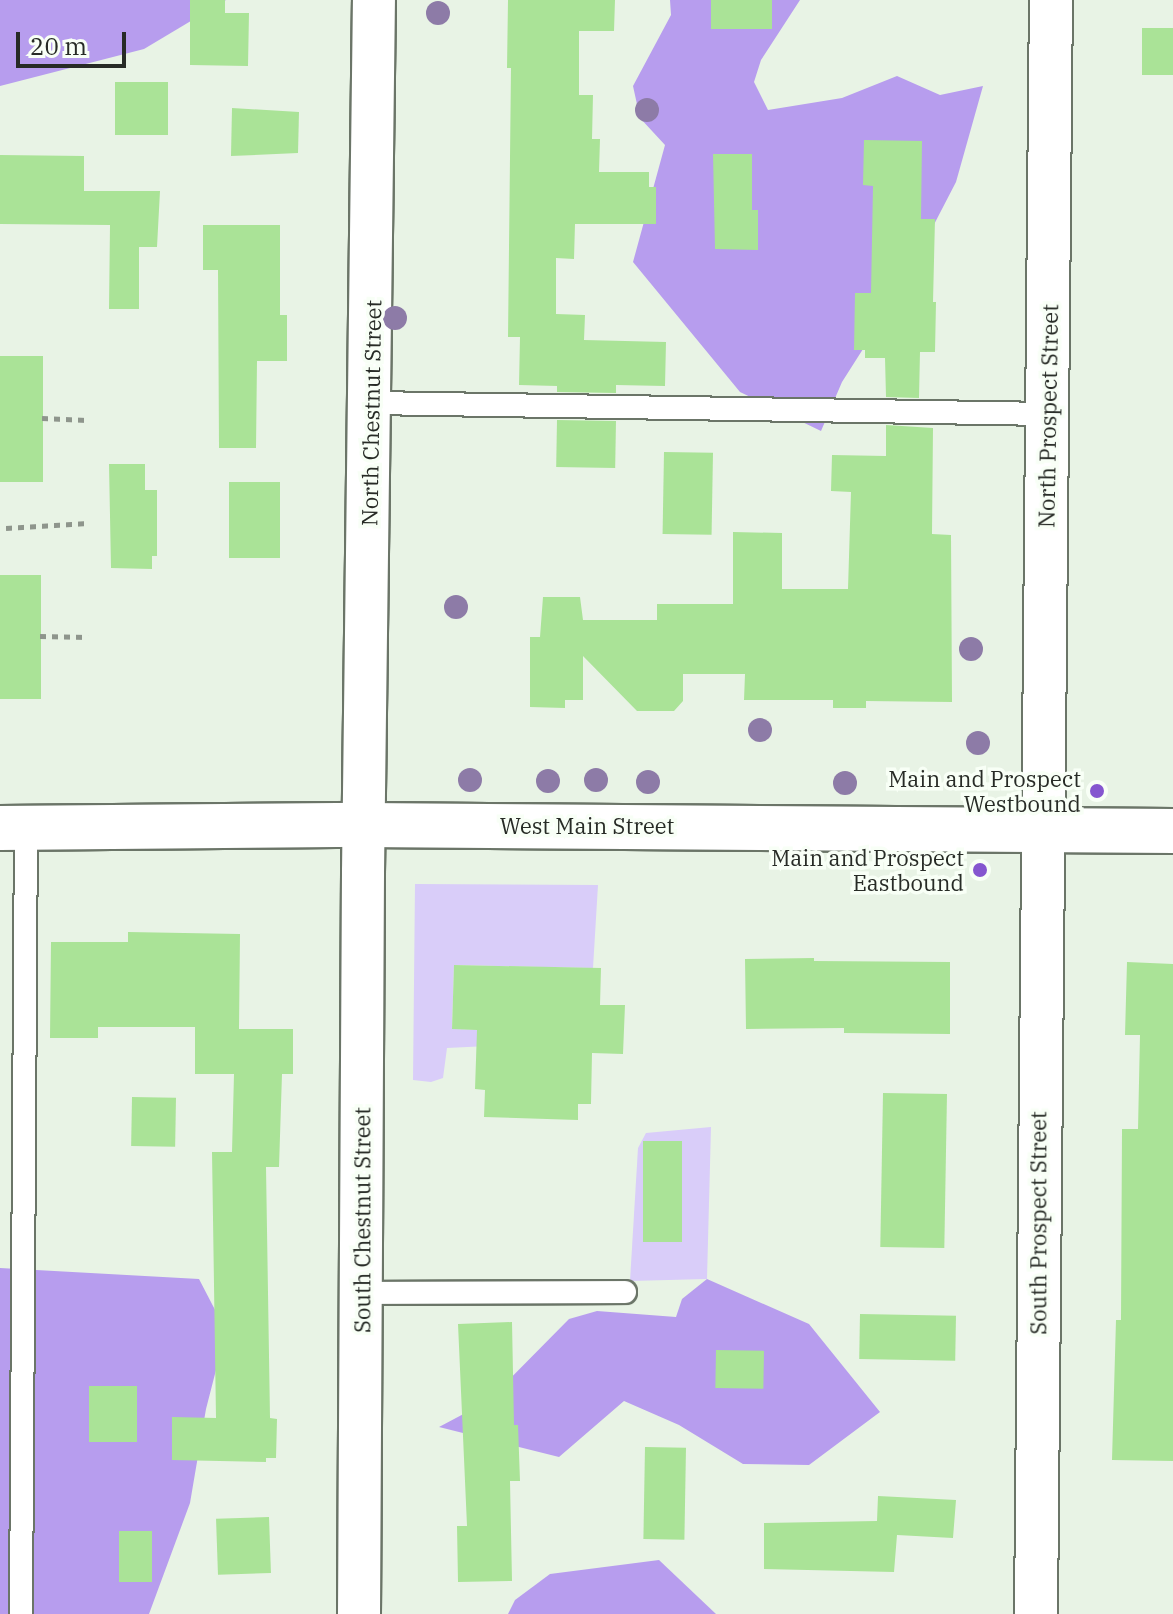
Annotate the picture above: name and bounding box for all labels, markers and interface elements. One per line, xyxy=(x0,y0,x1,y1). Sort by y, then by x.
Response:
scale bar xyxy=(20,16,130,66)
text: 20 m xyxy=(30,30,87,62)
street label: North Chestnut Street xyxy=(356,300,386,526)
street label: North Prospect Street xyxy=(1033,304,1063,528)
place label: Main and Prospect Westbound xyxy=(888,765,1081,816)
marker: Main and Prospect Westbound xyxy=(1088,782,1106,800)
street label: West Main Street xyxy=(500,813,674,839)
place label: Main and Prospect Eastbound xyxy=(771,844,964,896)
marker: Main and Prospect Eastbound xyxy=(971,861,989,879)
street label: South Chestnut Street xyxy=(349,1107,375,1333)
street label: South Prospect Street xyxy=(1025,1111,1051,1335)

